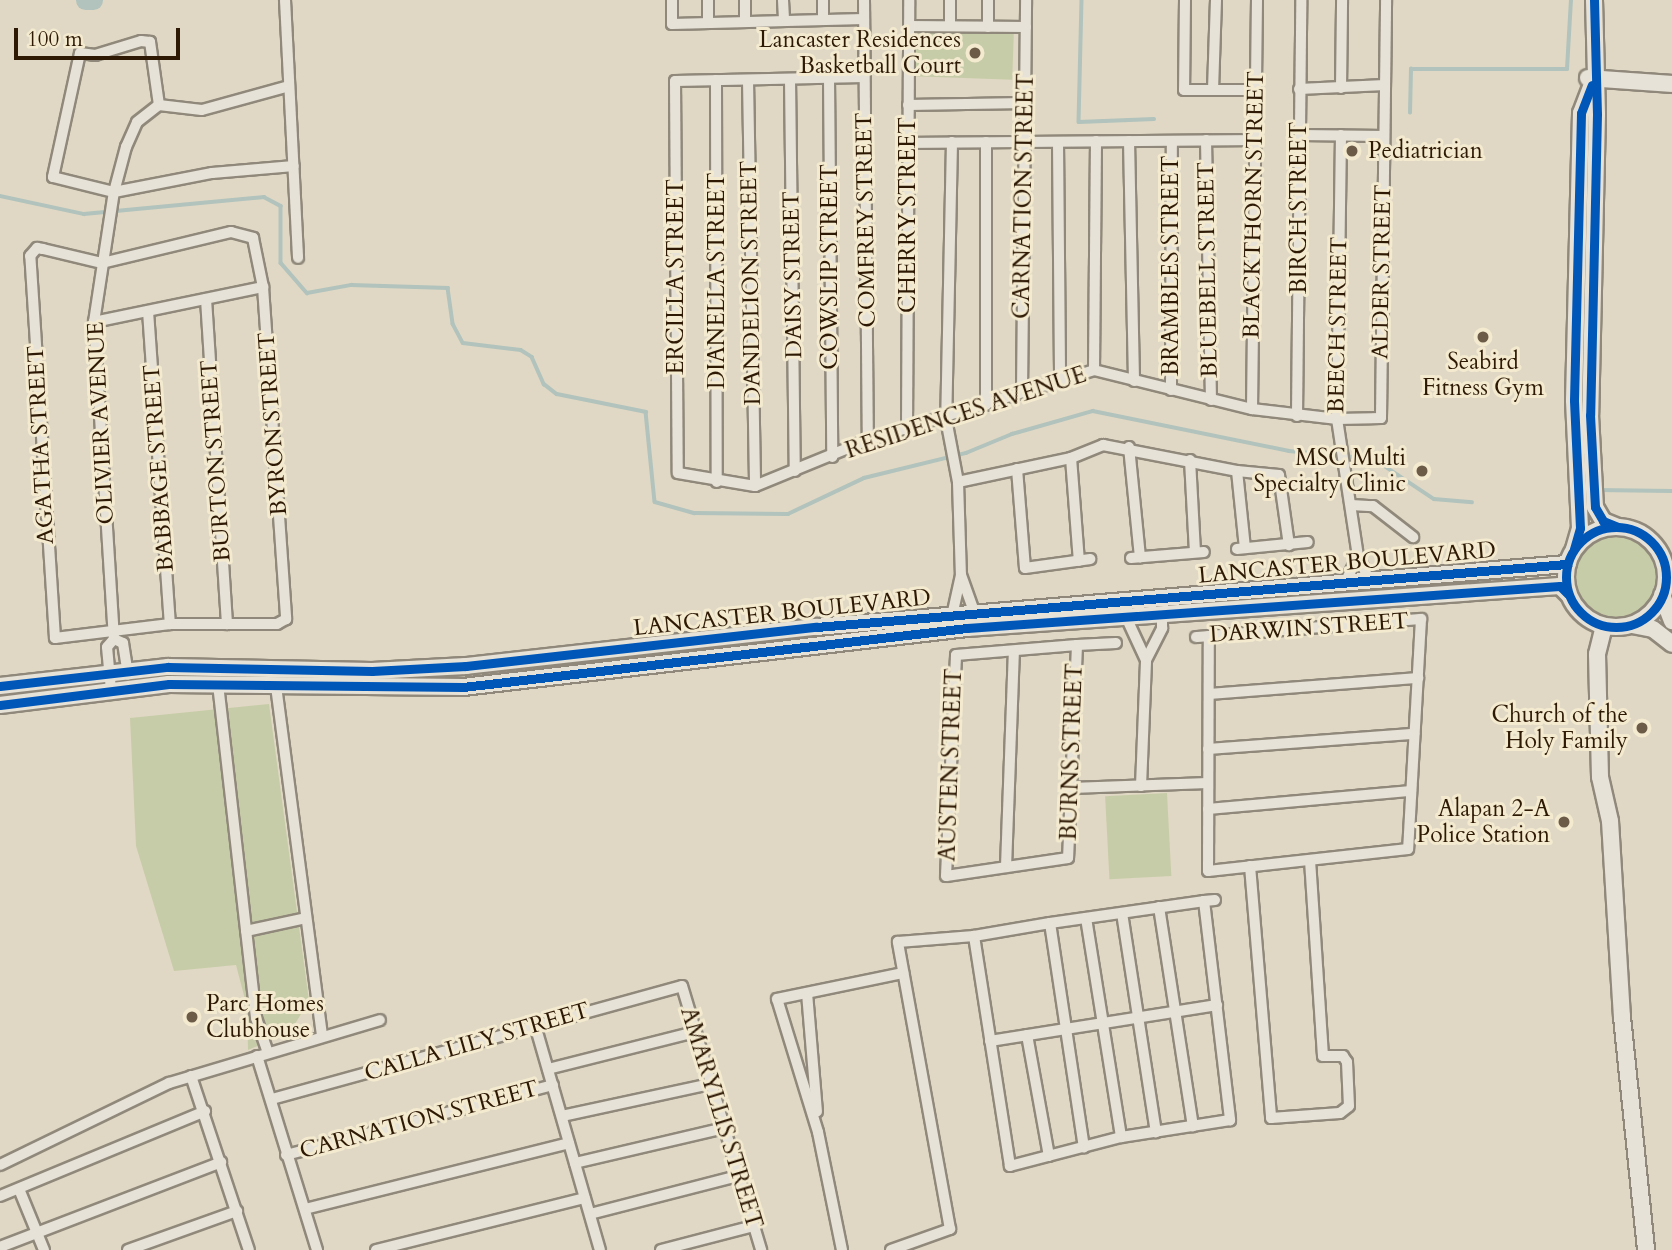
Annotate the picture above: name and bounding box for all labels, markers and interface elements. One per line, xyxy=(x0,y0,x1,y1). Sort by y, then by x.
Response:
scale bar xyxy=(18,14,184,58)
text: 100 m xyxy=(27,25,83,54)
place label: Lancaster Residences Basketball Court xyxy=(759,26,961,80)
marker: Lancaster Residences Basketball Court xyxy=(967,45,983,61)
street label: BLACKTHORN STREET xyxy=(1238,71,1270,339)
street label: CARNATION STREET xyxy=(1008,73,1040,319)
street label: COMFREY STREET xyxy=(850,112,882,328)
street label: CHERRY STREET xyxy=(894,117,922,313)
street label: BIRCH STREET xyxy=(1285,122,1313,294)
place label: Pediatrician xyxy=(1368,137,1483,165)
marker: Pediatrician xyxy=(1342,141,1362,161)
street label: BRAMBLES STREET xyxy=(1157,156,1185,376)
street label: DANDELION STREET xyxy=(735,160,767,406)
street label: BLUEBELL STREET xyxy=(1192,162,1224,378)
street label: COWSLIP STREET xyxy=(816,164,844,370)
street label: DIANELLA STREET xyxy=(703,173,731,389)
street label: ERCILLA STREET xyxy=(662,179,690,375)
street label: ALDER STREET xyxy=(1367,184,1397,360)
street label: DAISY STREET xyxy=(778,191,808,359)
street label: BEECH STREET xyxy=(1323,236,1353,414)
street label: OLIVIER AVENUE xyxy=(82,321,120,525)
marker: Seabird Fitness Gym xyxy=(1475,329,1491,345)
street label: BYRON STREET xyxy=(253,331,293,517)
street label: AGATHA STREET xyxy=(22,345,60,545)
place label: Seabird Fitness Gym xyxy=(1422,348,1544,402)
street label: BURTON STREET xyxy=(195,359,237,563)
street label: RESIDENCES AVENUE xyxy=(842,361,1090,465)
street label: BABBAGE STREET xyxy=(138,363,180,573)
place label: MSC Multi Specialty Clinic xyxy=(1254,444,1406,498)
marker: MSC Multi Specialty Clinic xyxy=(1412,461,1432,481)
street label: LANCASTER BOULEVARD xyxy=(1197,536,1497,590)
street label: LANCASTER BOULEVARD xyxy=(632,584,932,642)
street label: DARWIN STREET xyxy=(1208,607,1410,649)
street label: BURNS STREET xyxy=(1055,663,1089,841)
street label: AUSTEN STREET xyxy=(934,668,968,862)
place label: Church of the Holy Family xyxy=(1492,701,1628,755)
marker: Church of the Holy Family xyxy=(1634,720,1650,736)
place label: Alapan 2-A Police Station xyxy=(1417,795,1550,849)
marker: Alapan 2-A Police Station xyxy=(1556,814,1572,830)
place label: Parc Homes Clubhouse xyxy=(206,990,324,1044)
street label: CALLA LILY STREET xyxy=(361,997,593,1087)
street label: AMARYLLIS STREET xyxy=(674,1004,768,1232)
marker: Parc Homes Clubhouse xyxy=(184,1009,200,1025)
street label: CARNATION STREET xyxy=(297,1075,541,1165)

